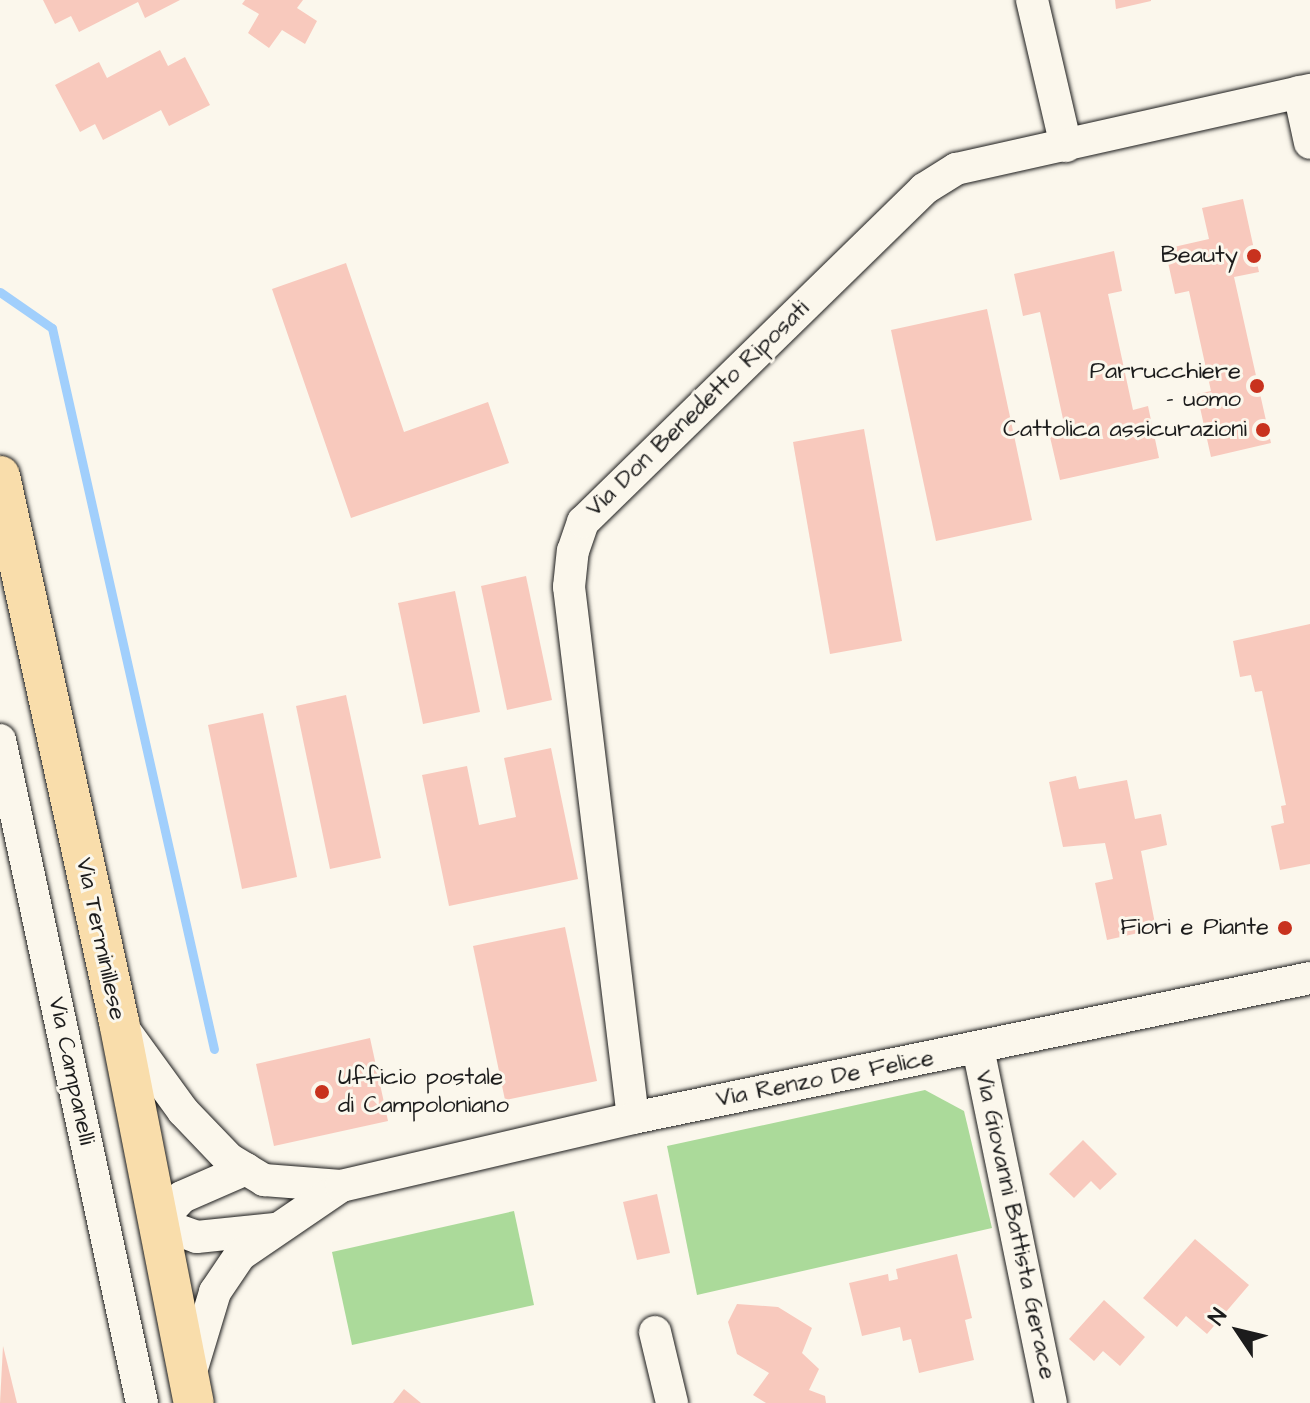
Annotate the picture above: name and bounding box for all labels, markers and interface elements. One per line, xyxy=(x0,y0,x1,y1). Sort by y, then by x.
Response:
place label: Beauty xyxy=(1161,242,1238,270)
marker: Beauty xyxy=(1245,247,1263,265)
street label: Via Don Benedetto Riposati xyxy=(580,295,816,523)
place label: Parrucchiere - uomo xyxy=(1090,358,1241,414)
marker: Parrucchiere - uomo xyxy=(1248,377,1266,395)
place label: Cattolica assicurazioni xyxy=(1003,416,1247,444)
marker: Cattolica assicurazioni xyxy=(1254,421,1272,439)
street label: Via Terminillese xyxy=(69,855,131,1023)
place label: Fiori e Piante xyxy=(1120,914,1269,942)
marker: Fiori e Piante xyxy=(1276,919,1294,937)
street label: Via Campanelli xyxy=(41,995,101,1147)
street label: Via Renzo De Felice xyxy=(714,1044,936,1114)
place label: Ufficio postale di Campoloniano xyxy=(338,1064,509,1120)
street label: Via Giovanni Battista Gerace xyxy=(968,1068,1062,1382)
marker: Ufficio postale di Campoloniano xyxy=(313,1083,331,1101)
north arrow xyxy=(1198,1291,1278,1371)
text: N xyxy=(1201,1302,1235,1331)

